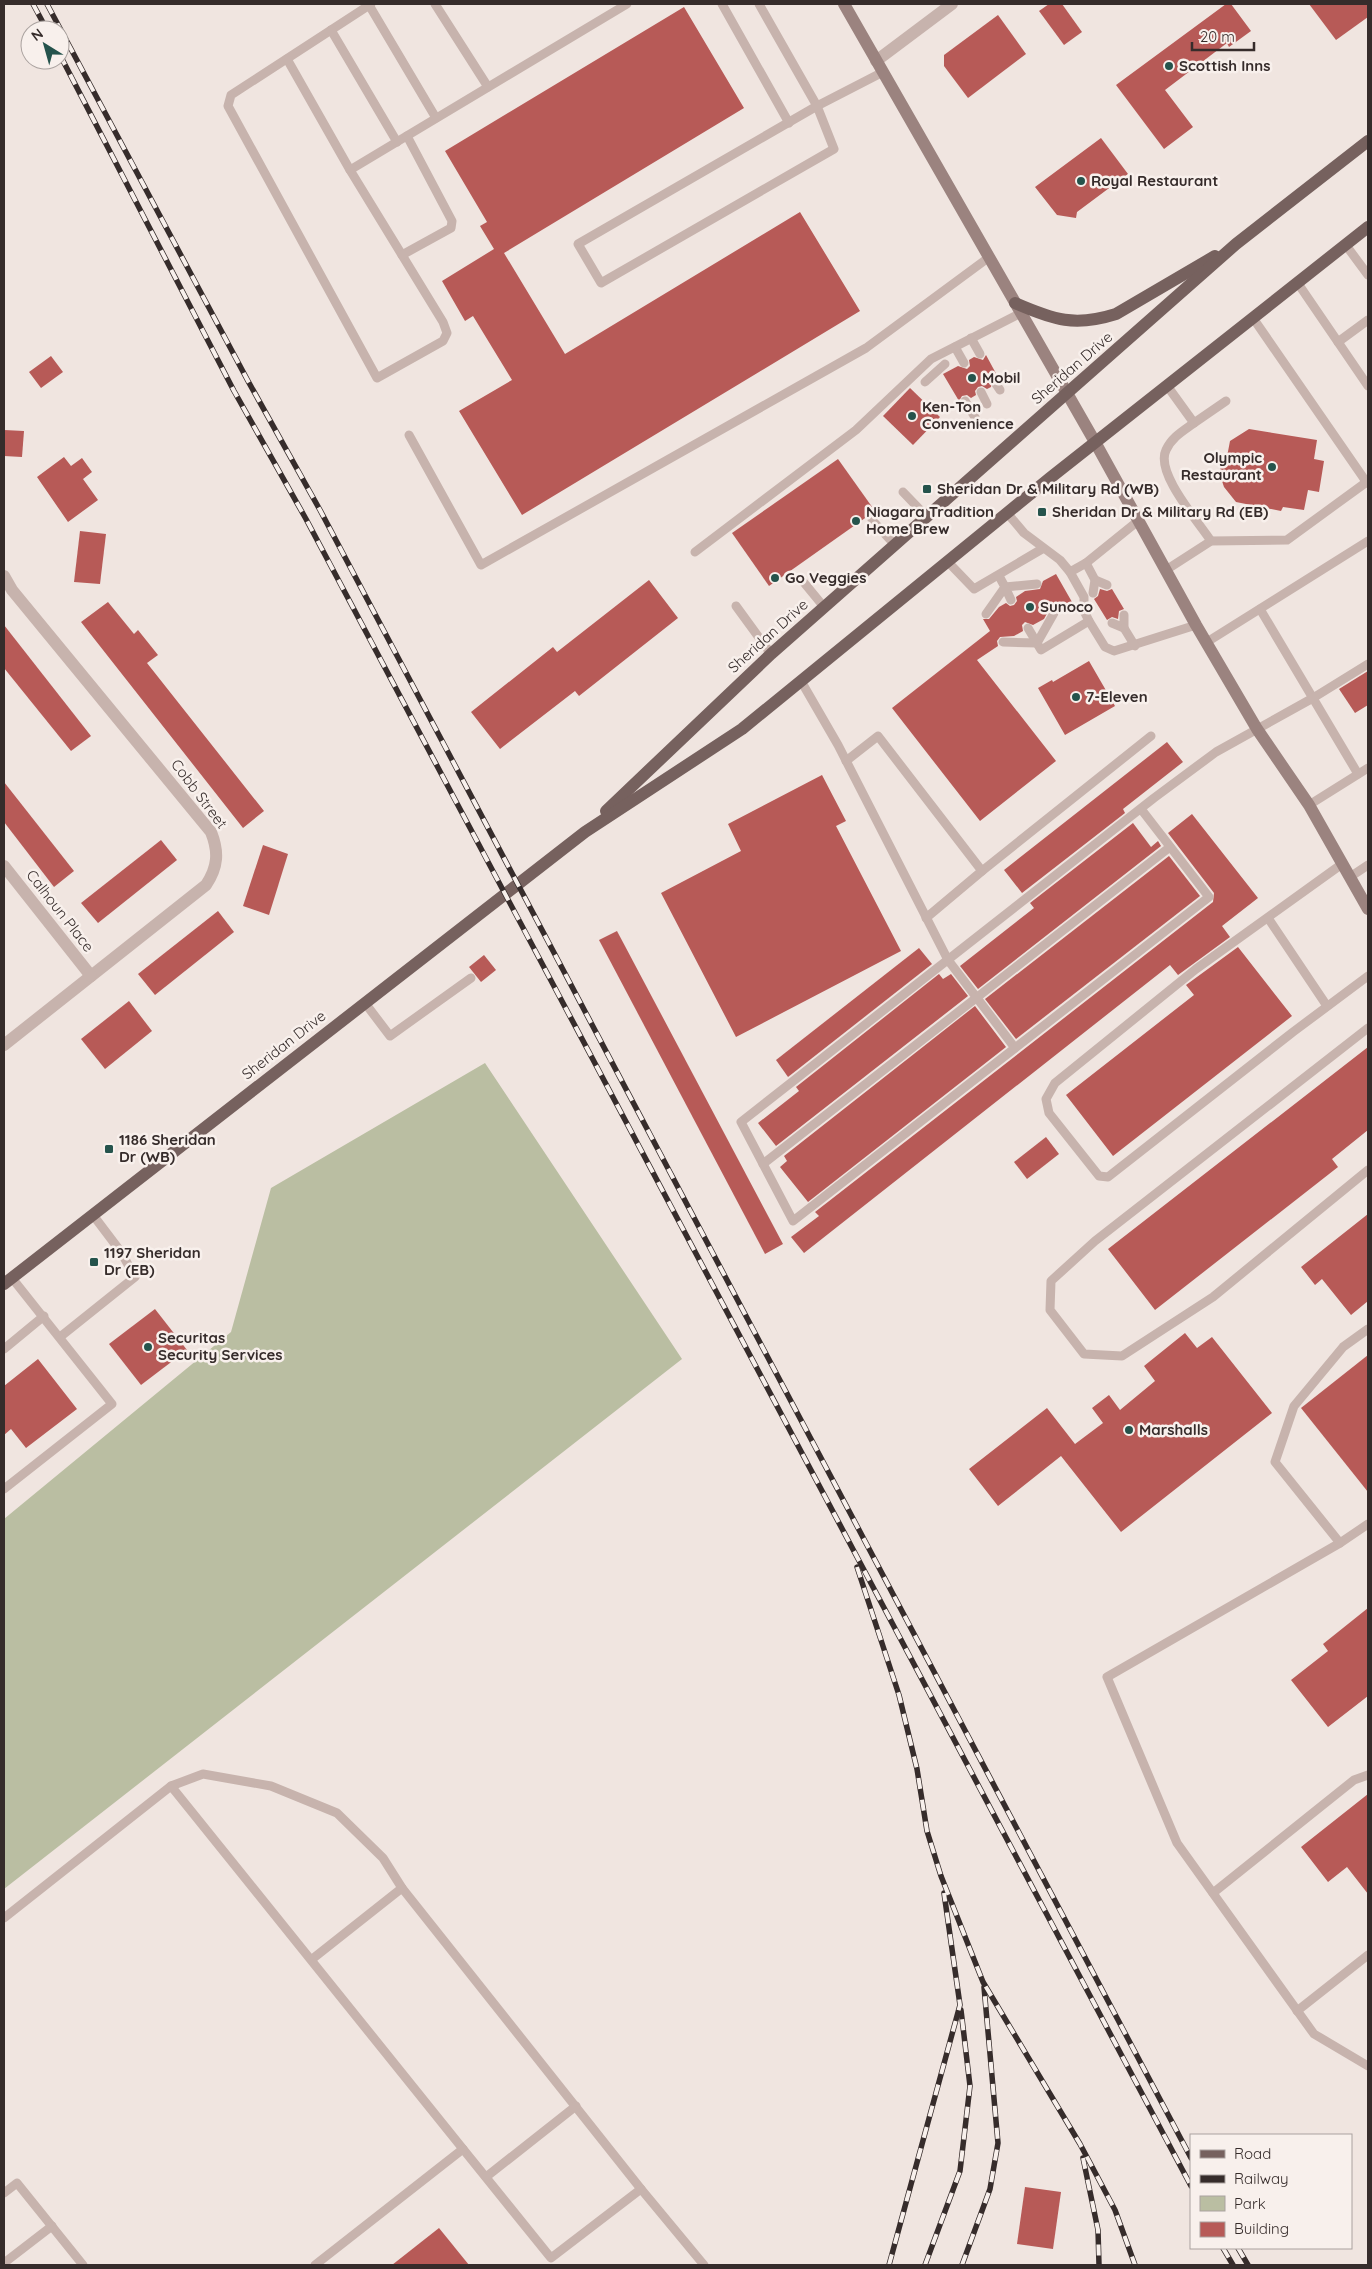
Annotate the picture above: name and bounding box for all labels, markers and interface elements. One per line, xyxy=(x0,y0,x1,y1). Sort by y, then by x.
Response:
north arrow xyxy=(20,20,70,70)
scale bar xyxy=(1192,20,1254,52)
text: N xyxy=(28,24,47,45)
text: 20 m xyxy=(1200,27,1235,46)
place label: Scottish Inns xyxy=(1179,56,1270,75)
marker: Scottish Inns xyxy=(1163,60,1175,72)
place label: Royal Restaurant xyxy=(1091,171,1218,190)
marker: Royal Restaurant xyxy=(1075,175,1087,187)
street label: Sheridan Drive xyxy=(1027,327,1116,408)
place label: Mobil xyxy=(982,368,1021,387)
marker: Mobil xyxy=(966,372,978,384)
place label: Ken-Ton Convenience xyxy=(922,397,1014,433)
marker: Ken-Ton Convenience xyxy=(906,410,918,422)
place label: Olympic Restaurant xyxy=(1181,448,1262,484)
marker: Olympic Restaurant xyxy=(1266,461,1278,473)
place label: Sheridan Dr & Military Rd (WB) xyxy=(937,479,1159,498)
marker: Sheridan Dr & Military Rd (WB) xyxy=(921,483,933,495)
place label: Niagara Tradition Home Brew xyxy=(866,502,994,538)
place label: Sheridan Dr & Military Rd (EB) xyxy=(1052,502,1268,521)
marker: Sheridan Dr & Military Rd (EB) xyxy=(1036,506,1048,518)
marker: Niagara Tradition Home Brew xyxy=(850,515,862,527)
place label: Go Veggies xyxy=(785,568,866,587)
marker: Go Veggies xyxy=(769,572,781,584)
street label: Sheridan Drive xyxy=(724,595,812,677)
place label: Sunoco xyxy=(1040,597,1093,616)
marker: Sunoco xyxy=(1024,601,1036,613)
place label: 7-Eleven xyxy=(1086,687,1148,706)
marker: 7-Eleven xyxy=(1070,691,1082,703)
street label: Cobb Street xyxy=(167,755,232,832)
street label: Calhoun Place xyxy=(22,866,98,956)
street label: Sheridan Drive xyxy=(238,1006,330,1083)
place label: 1186 Sheridan Dr (WB) xyxy=(119,1130,216,1166)
marker: 1186 Sheridan Dr (WB) xyxy=(103,1143,115,1155)
place label: 1197 Sheridan Dr (EB) xyxy=(104,1243,201,1279)
marker: 1197 Sheridan Dr (EB) xyxy=(88,1256,100,1268)
place label: Securitas Security Services xyxy=(158,1328,283,1364)
marker: Securitas Security Services xyxy=(142,1341,154,1353)
place label: Marshalls xyxy=(1139,1420,1208,1439)
marker: Marshalls xyxy=(1123,1424,1135,1436)
legend xyxy=(1190,2134,1352,2249)
text: Road xyxy=(1234,2144,1271,2163)
text: Railway xyxy=(1234,2169,1289,2188)
text: Park xyxy=(1234,2194,1266,2213)
text: Building xyxy=(1234,2219,1289,2238)

